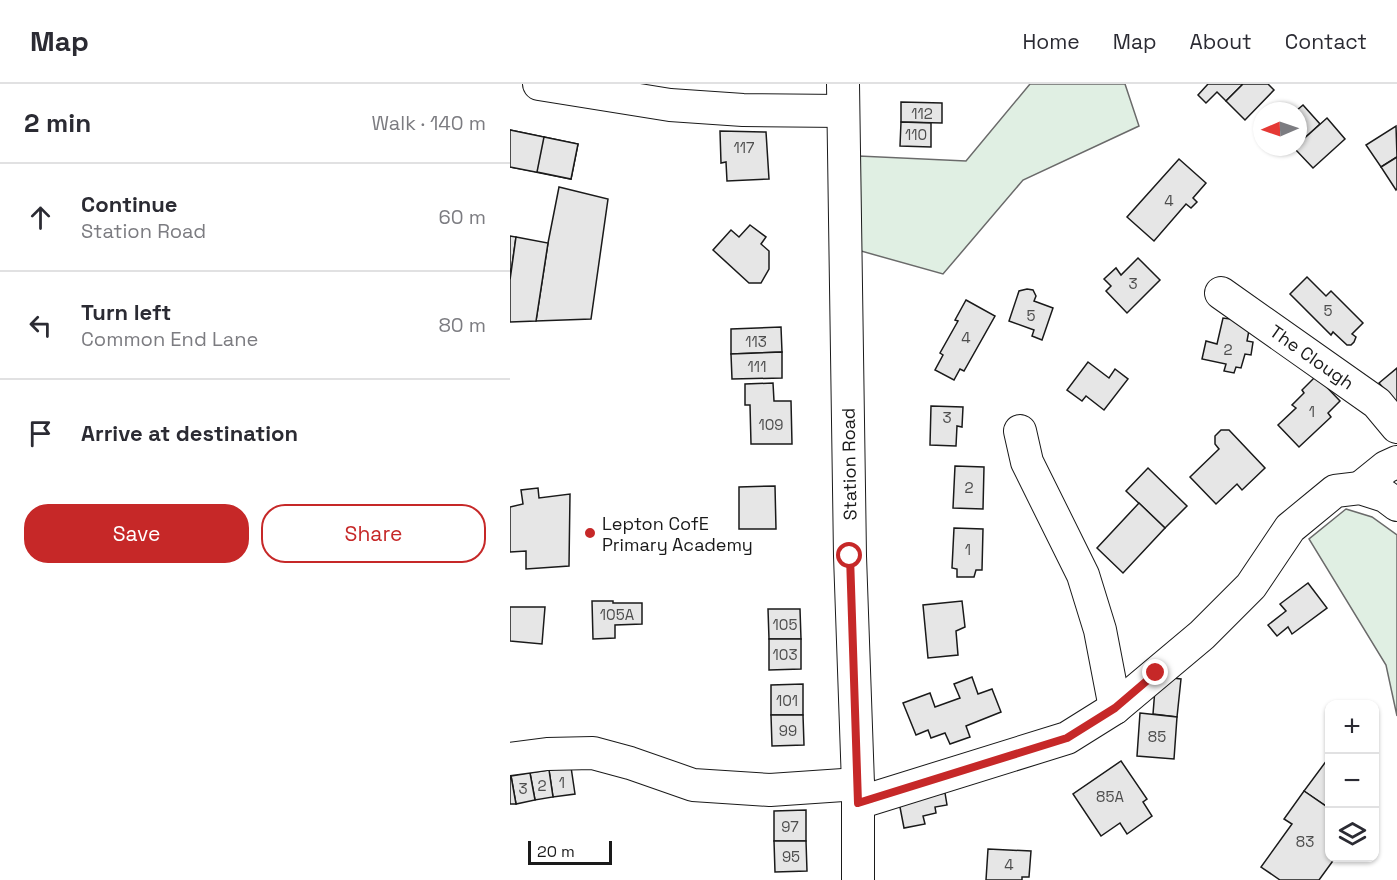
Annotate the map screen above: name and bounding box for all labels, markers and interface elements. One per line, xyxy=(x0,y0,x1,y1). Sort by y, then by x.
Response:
text: Map xyxy=(30,23,89,59)
text: Home xyxy=(1022,28,1080,55)
text: Map xyxy=(1113,28,1157,55)
text: About xyxy=(1190,28,1252,55)
text: Contact xyxy=(1285,28,1367,55)
north arrow xyxy=(1253,102,1307,156)
house number: 112 xyxy=(911,104,933,123)
text: 2 min xyxy=(24,106,91,140)
text: Walk · 140 m xyxy=(372,110,486,136)
house number: 110 xyxy=(905,125,927,144)
house number: 117 xyxy=(733,138,755,157)
text: Continue xyxy=(81,190,177,218)
house number: 4 xyxy=(1164,191,1174,210)
icon: ahead xyxy=(24,201,57,234)
text: 60 m xyxy=(439,204,486,230)
text: Station Road xyxy=(81,218,206,244)
house number: 3 xyxy=(1128,274,1138,293)
text: Turn left xyxy=(81,298,171,326)
house number: 5 xyxy=(1324,301,1333,320)
house number: 5 xyxy=(1027,306,1036,325)
icon: left xyxy=(24,309,57,342)
text: 80 m xyxy=(438,312,486,338)
street label: The Clough xyxy=(1265,320,1359,394)
text: Common End Lane xyxy=(81,326,258,352)
house number: 4 xyxy=(961,328,971,347)
house number: 113 xyxy=(745,332,767,351)
house number: 2 xyxy=(1223,340,1233,359)
house number: 111 xyxy=(748,357,766,376)
house number: 1 xyxy=(1309,402,1315,421)
street label: Station Road xyxy=(837,407,861,521)
house number: 3 xyxy=(942,408,952,427)
house number: 109 xyxy=(758,415,784,434)
icon: arrive xyxy=(24,417,57,450)
text: Arrive at destination xyxy=(81,419,298,447)
house number: 2 xyxy=(964,478,974,497)
button: Save xyxy=(24,504,249,563)
button: Share xyxy=(261,504,486,563)
place label: Lepton CofE Primary Academy xyxy=(602,512,753,556)
marker: Lepton CofE Primary Academy xyxy=(583,526,597,540)
house number: 1 xyxy=(965,540,971,559)
route start xyxy=(836,542,862,568)
house number: 105A xyxy=(600,605,635,624)
house number: 105 xyxy=(773,615,797,634)
house number: 103 xyxy=(773,645,797,664)
route end xyxy=(1142,659,1168,685)
house number: 101 xyxy=(776,691,798,710)
map controls xyxy=(1325,700,1379,862)
button: + xyxy=(1325,700,1379,754)
house number: 99 xyxy=(779,721,797,740)
house number: 85 xyxy=(1148,727,1166,746)
button: − xyxy=(1325,754,1379,808)
house number: 1 xyxy=(559,773,565,792)
house number: 2 xyxy=(537,776,547,795)
house number: 3 xyxy=(518,779,528,798)
house number: 85A xyxy=(1096,787,1124,806)
button: layers xyxy=(1325,808,1379,862)
house number: 97 xyxy=(781,817,799,836)
house number: 83 xyxy=(1296,832,1314,851)
scale bar xyxy=(528,838,612,866)
text: 20 m xyxy=(537,841,575,862)
house number: 95 xyxy=(782,847,800,866)
house number: 4 xyxy=(1004,855,1014,874)

